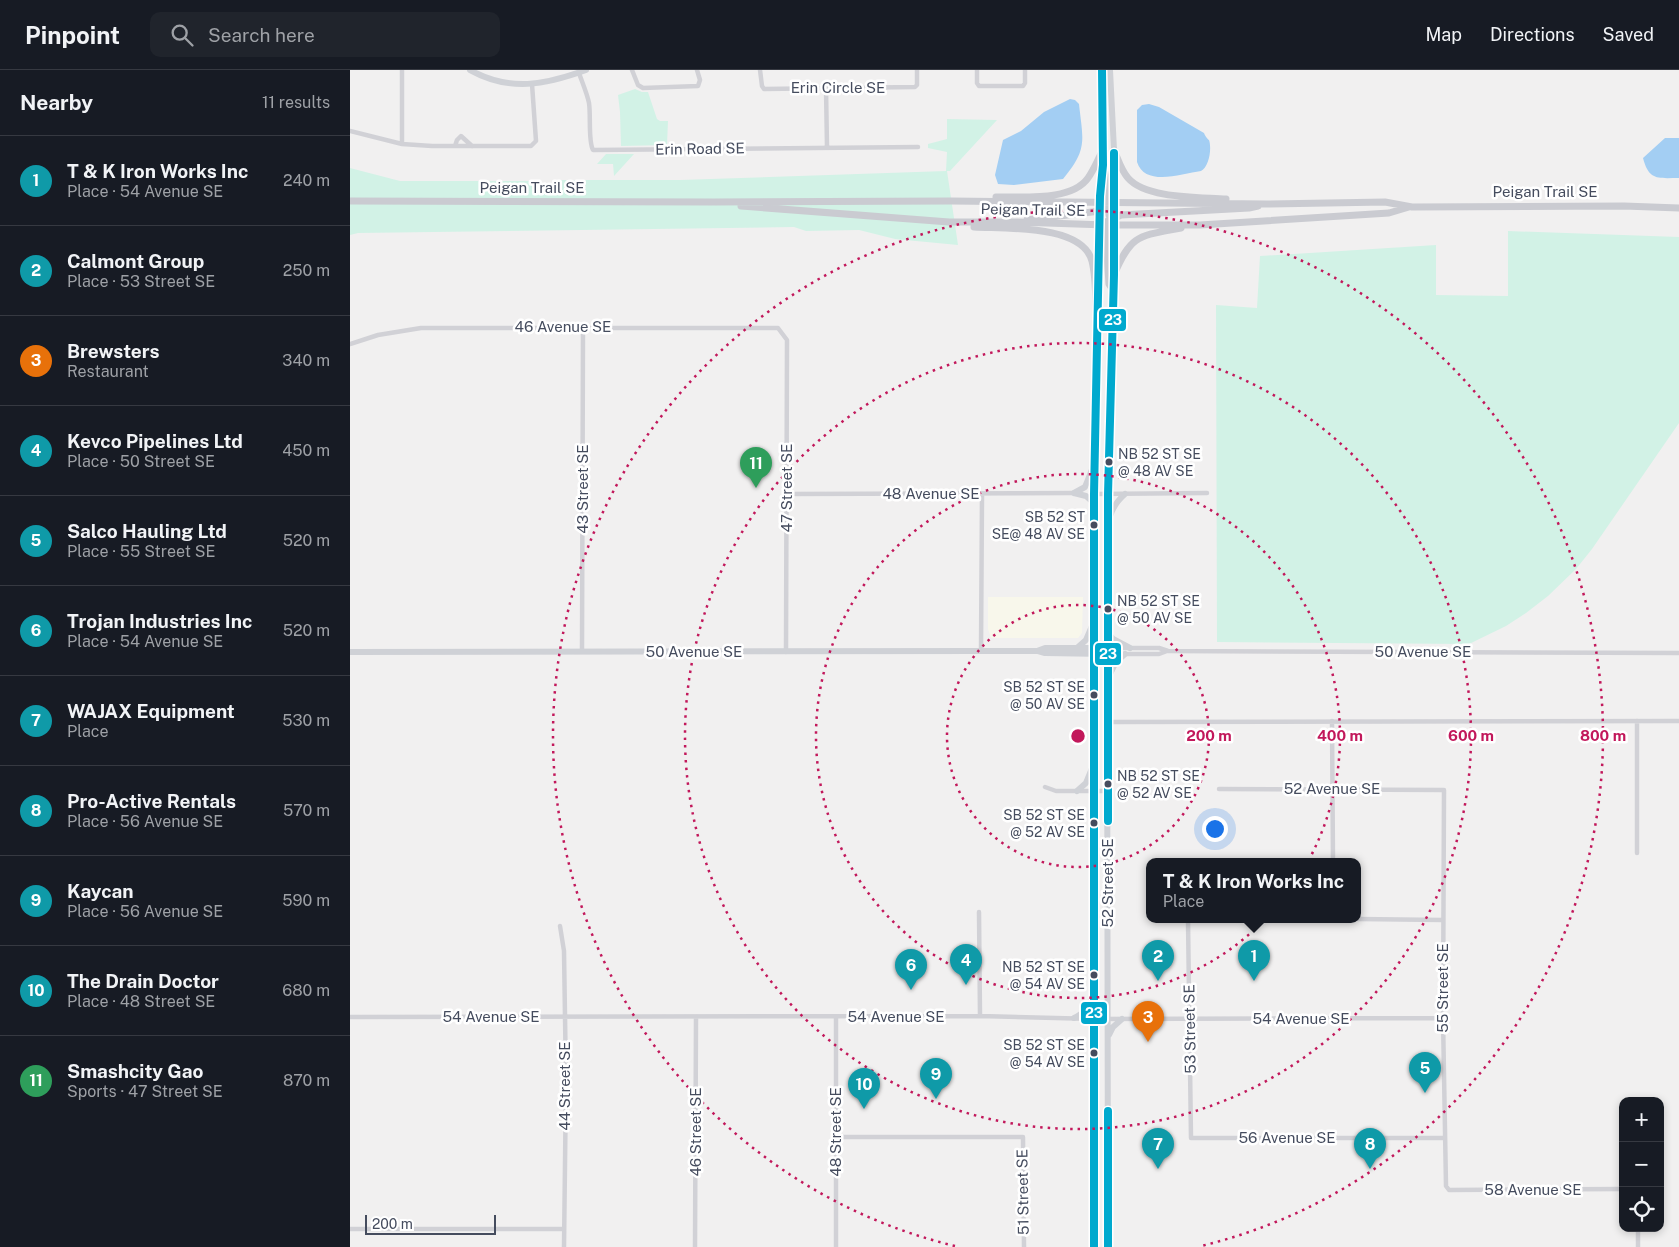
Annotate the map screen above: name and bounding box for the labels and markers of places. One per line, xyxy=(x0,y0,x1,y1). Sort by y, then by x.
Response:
place label: NB 52 ST SE @ 48 AV SE xyxy=(1118,446,1201,479)
pin: 11 xyxy=(740,447,772,488)
marker: NB 52 ST SE @ 48 AV SE xyxy=(1104,457,1114,467)
place label: SB 52 ST SE@ 48 AV SE xyxy=(992,509,1085,542)
marker: SB 52 ST SE@ 48 AV SE xyxy=(1089,520,1099,530)
place label: NB 52 ST SE @ 50 AV SE xyxy=(1117,593,1200,626)
marker: NB 52 ST SE @ 50 AV SE xyxy=(1103,604,1113,614)
place label: SB 52 ST SE @ 50 AV SE xyxy=(1003,679,1085,712)
marker: SB 52 ST SE @ 50 AV SE xyxy=(1089,690,1099,700)
centre of rings xyxy=(1069,727,1087,745)
place label: NB 52 ST SE @ 52 AV SE xyxy=(1117,768,1200,801)
marker: NB 52 ST SE @ 52 AV SE xyxy=(1103,779,1113,789)
place label: SB 52 ST SE @ 52 AV SE xyxy=(1003,807,1085,840)
marker: SB 52 ST SE @ 52 AV SE xyxy=(1089,818,1099,828)
pin: 2 xyxy=(1142,940,1174,981)
pin: 1 xyxy=(1238,940,1270,981)
pin: 4 xyxy=(950,944,982,985)
pin: 6 xyxy=(895,949,927,990)
place label: NB 52 ST SE @ 54 AV SE xyxy=(1002,959,1085,992)
marker: NB 52 ST SE @ 54 AV SE xyxy=(1089,970,1099,980)
pin: 3 xyxy=(1132,1001,1164,1042)
place label: SB 52 ST SE @ 54 AV SE xyxy=(1003,1037,1085,1070)
marker: SB 52 ST SE @ 54 AV SE xyxy=(1089,1048,1099,1058)
pin: 5 xyxy=(1409,1052,1441,1093)
pin: 9 xyxy=(920,1058,952,1099)
pin: 10 xyxy=(848,1068,880,1109)
pin: 7 xyxy=(1142,1128,1174,1169)
pin: 8 xyxy=(1354,1128,1386,1169)

